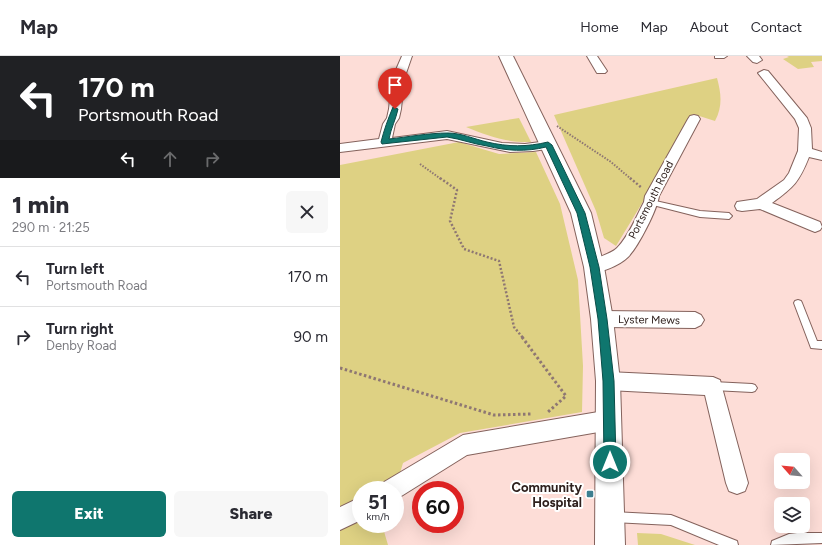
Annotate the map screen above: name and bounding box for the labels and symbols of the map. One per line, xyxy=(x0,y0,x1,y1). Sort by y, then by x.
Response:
pin xyxy=(378,68,412,109)
street label: Portsmouth Road xyxy=(626,159,676,241)
street label: Lyster Mews xyxy=(618,313,680,327)
position arrow xyxy=(589,441,631,483)
north arrow xyxy=(774,453,810,489)
place label: Community Hospital xyxy=(511,480,583,510)
speed limit sign: 60 xyxy=(412,481,464,533)
marker: Community Hospital xyxy=(585,489,595,499)

